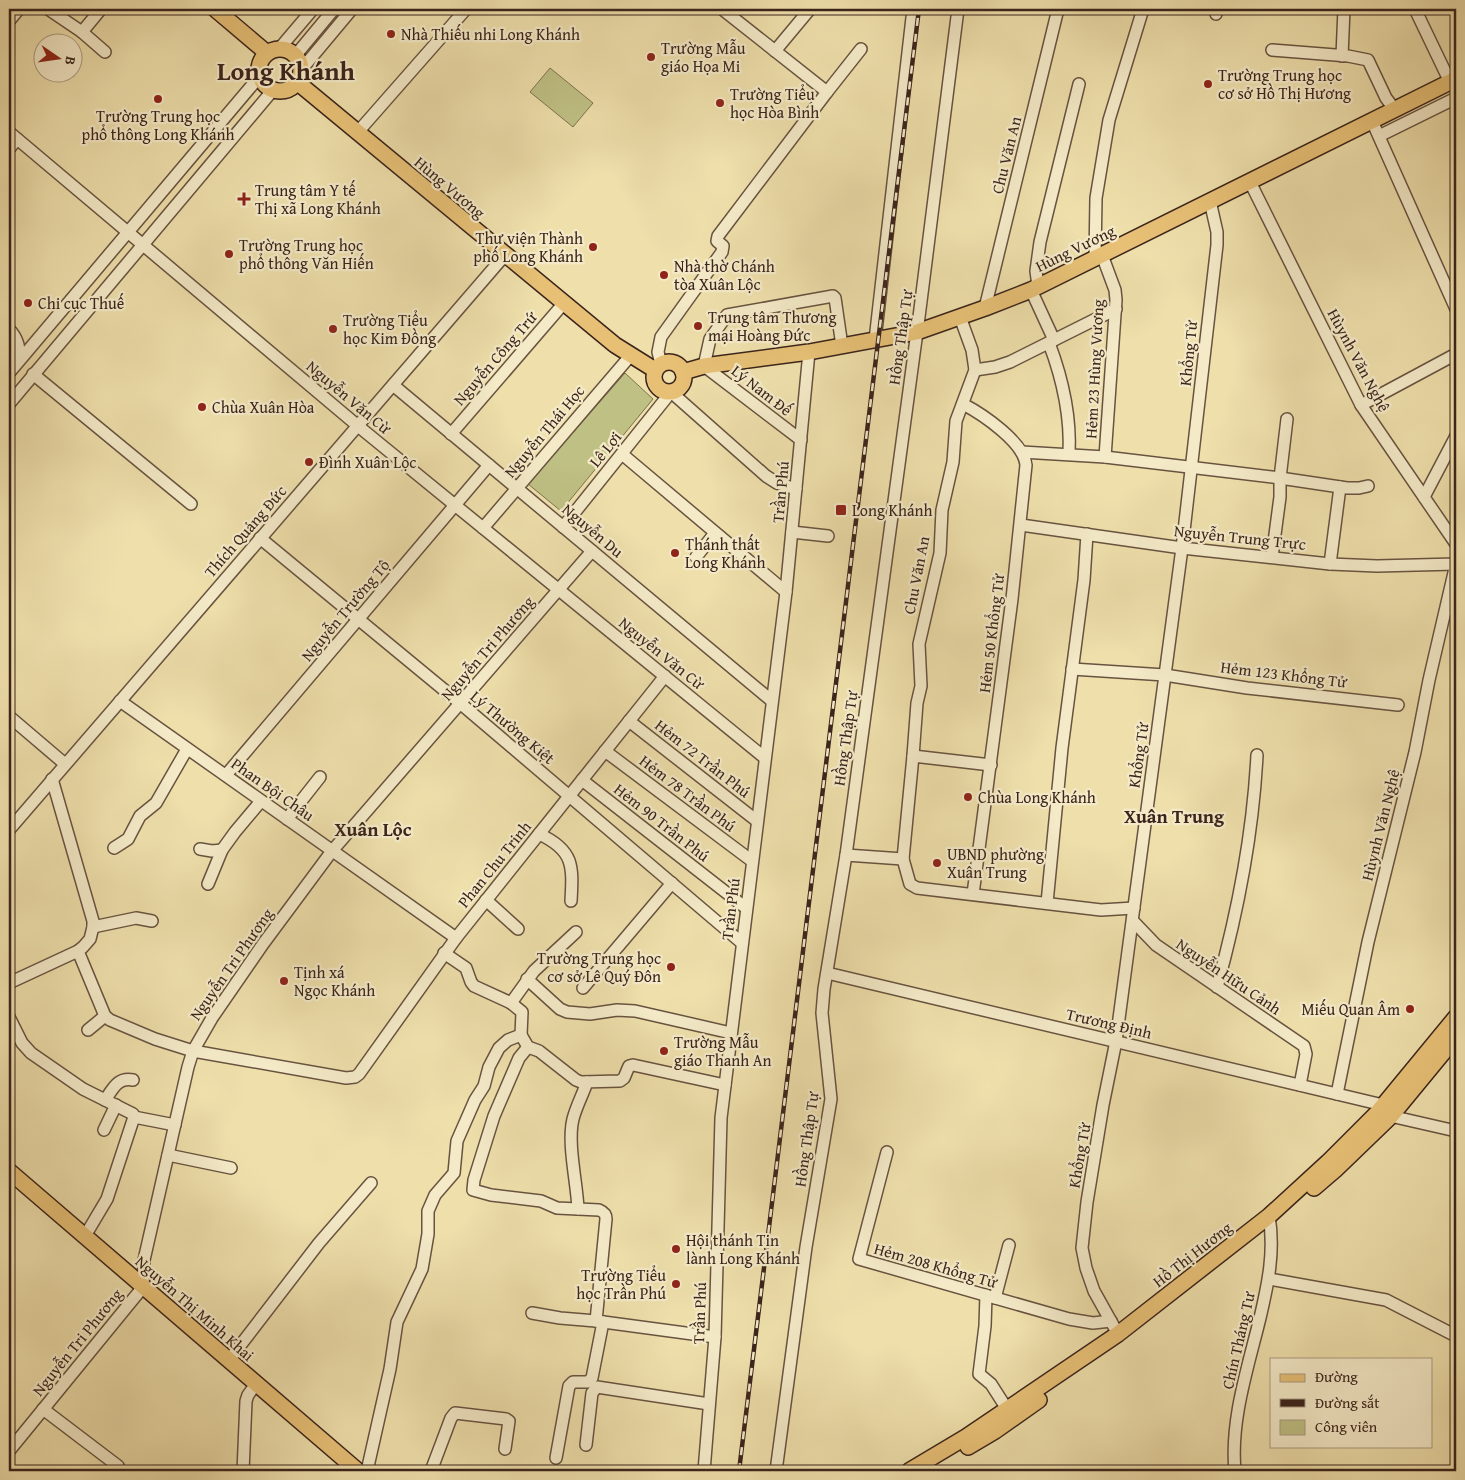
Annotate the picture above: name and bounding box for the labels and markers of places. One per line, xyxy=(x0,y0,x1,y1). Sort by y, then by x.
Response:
place label: Nhà Thiếu nhi Long Khánh xyxy=(401,22,580,46)
marker: Nhà Thiếu nhi Long Khánh xyxy=(385,28,397,40)
place label: Trường Mẫu giáo Họa Mi xyxy=(661,36,746,78)
marker: Trường Mẫu giáo Họa Mi xyxy=(645,51,657,63)
place label: Trường Trung học cơ sở Hồ Thị Hương xyxy=(1218,63,1351,105)
marker: Trường Trung học cơ sở Hồ Thị Hương xyxy=(1202,78,1214,90)
place label: Trường Tiểu học Hòa Bình xyxy=(730,82,819,124)
marker: Trường Trung học phổ thông Long Khánh xyxy=(152,93,164,105)
marker: Trường Tiểu học Hòa Bình xyxy=(714,97,726,109)
place label: Trường Trung học phổ thông Long Khánh xyxy=(82,104,235,146)
place label: Trung tâm Y tế Thị xã Long Khánh xyxy=(255,178,381,220)
marker: Trung tâm Y tế Thị xã Long Khánh xyxy=(237,192,251,206)
place label: Thư viện Thành phố Long Khánh xyxy=(473,226,583,268)
place label: Trường Trung học phổ thông Văn Hiến xyxy=(239,233,374,275)
marker: Thư viện Thành phố Long Khánh xyxy=(587,241,599,253)
marker: Trường Trung học phổ thông Văn Hiến xyxy=(223,248,235,260)
place label: Nhà thờ Chánh tòa Xuân Lộc xyxy=(674,254,775,296)
marker: Nhà thờ Chánh tòa Xuân Lộc xyxy=(658,269,670,281)
place label: Chi cục Thuế xyxy=(38,291,124,315)
marker: Chi cục Thuế xyxy=(22,297,34,309)
place label: Trung tâm Thương mại Hoàng Đức xyxy=(708,305,836,347)
place label: Trường Tiểu học Kim Đồng xyxy=(343,308,436,350)
marker: Trung tâm Thương mại Hoàng Đức xyxy=(692,320,704,332)
marker: Trường Tiểu học Kim Đồng xyxy=(327,323,339,335)
place label: Chùa Xuân Hòa xyxy=(212,395,315,419)
marker: Chùa Xuân Hòa xyxy=(196,401,208,413)
place label: Đình Xuân Lộc xyxy=(319,450,416,474)
marker: Đình Xuân Lộc xyxy=(303,456,315,468)
place label: Long Khánh xyxy=(852,498,932,522)
marker: Long Khánh xyxy=(834,503,848,517)
place label: Thánh thất Long Khánh xyxy=(685,532,765,574)
marker: Thánh thất Long Khánh xyxy=(669,547,681,559)
place label: Chùa Long Khánh xyxy=(978,785,1096,809)
marker: Chùa Long Khánh xyxy=(962,791,974,803)
place label: UBND phường Xuân Trung xyxy=(947,842,1044,884)
marker: UBND phường Xuân Trung xyxy=(931,857,943,869)
place label: Trường Trung học cơ sở Lê Quý Đôn xyxy=(537,946,661,988)
place label: Tịnh xá Ngọc Khánh xyxy=(294,960,375,1002)
marker: Trường Trung học cơ sở Lê Quý Đôn xyxy=(665,961,677,973)
marker: Tịnh xá Ngọc Khánh xyxy=(278,975,290,987)
place label: Miếu Quan Âm xyxy=(1301,997,1400,1021)
marker: Miếu Quan Âm xyxy=(1404,1003,1416,1015)
place label: Trường Mẫu giáo Thanh An xyxy=(674,1030,771,1072)
marker: Trường Mẫu giáo Thanh An xyxy=(658,1045,670,1057)
place label: Hội thánh Tin lành Long Khánh xyxy=(686,1228,800,1270)
marker: Hội thánh Tin lành Long Khánh xyxy=(670,1243,682,1255)
place label: Trường Tiểu học Trần Phú xyxy=(576,1263,666,1305)
marker: Trường Tiểu học Trần Phú xyxy=(670,1278,682,1290)

